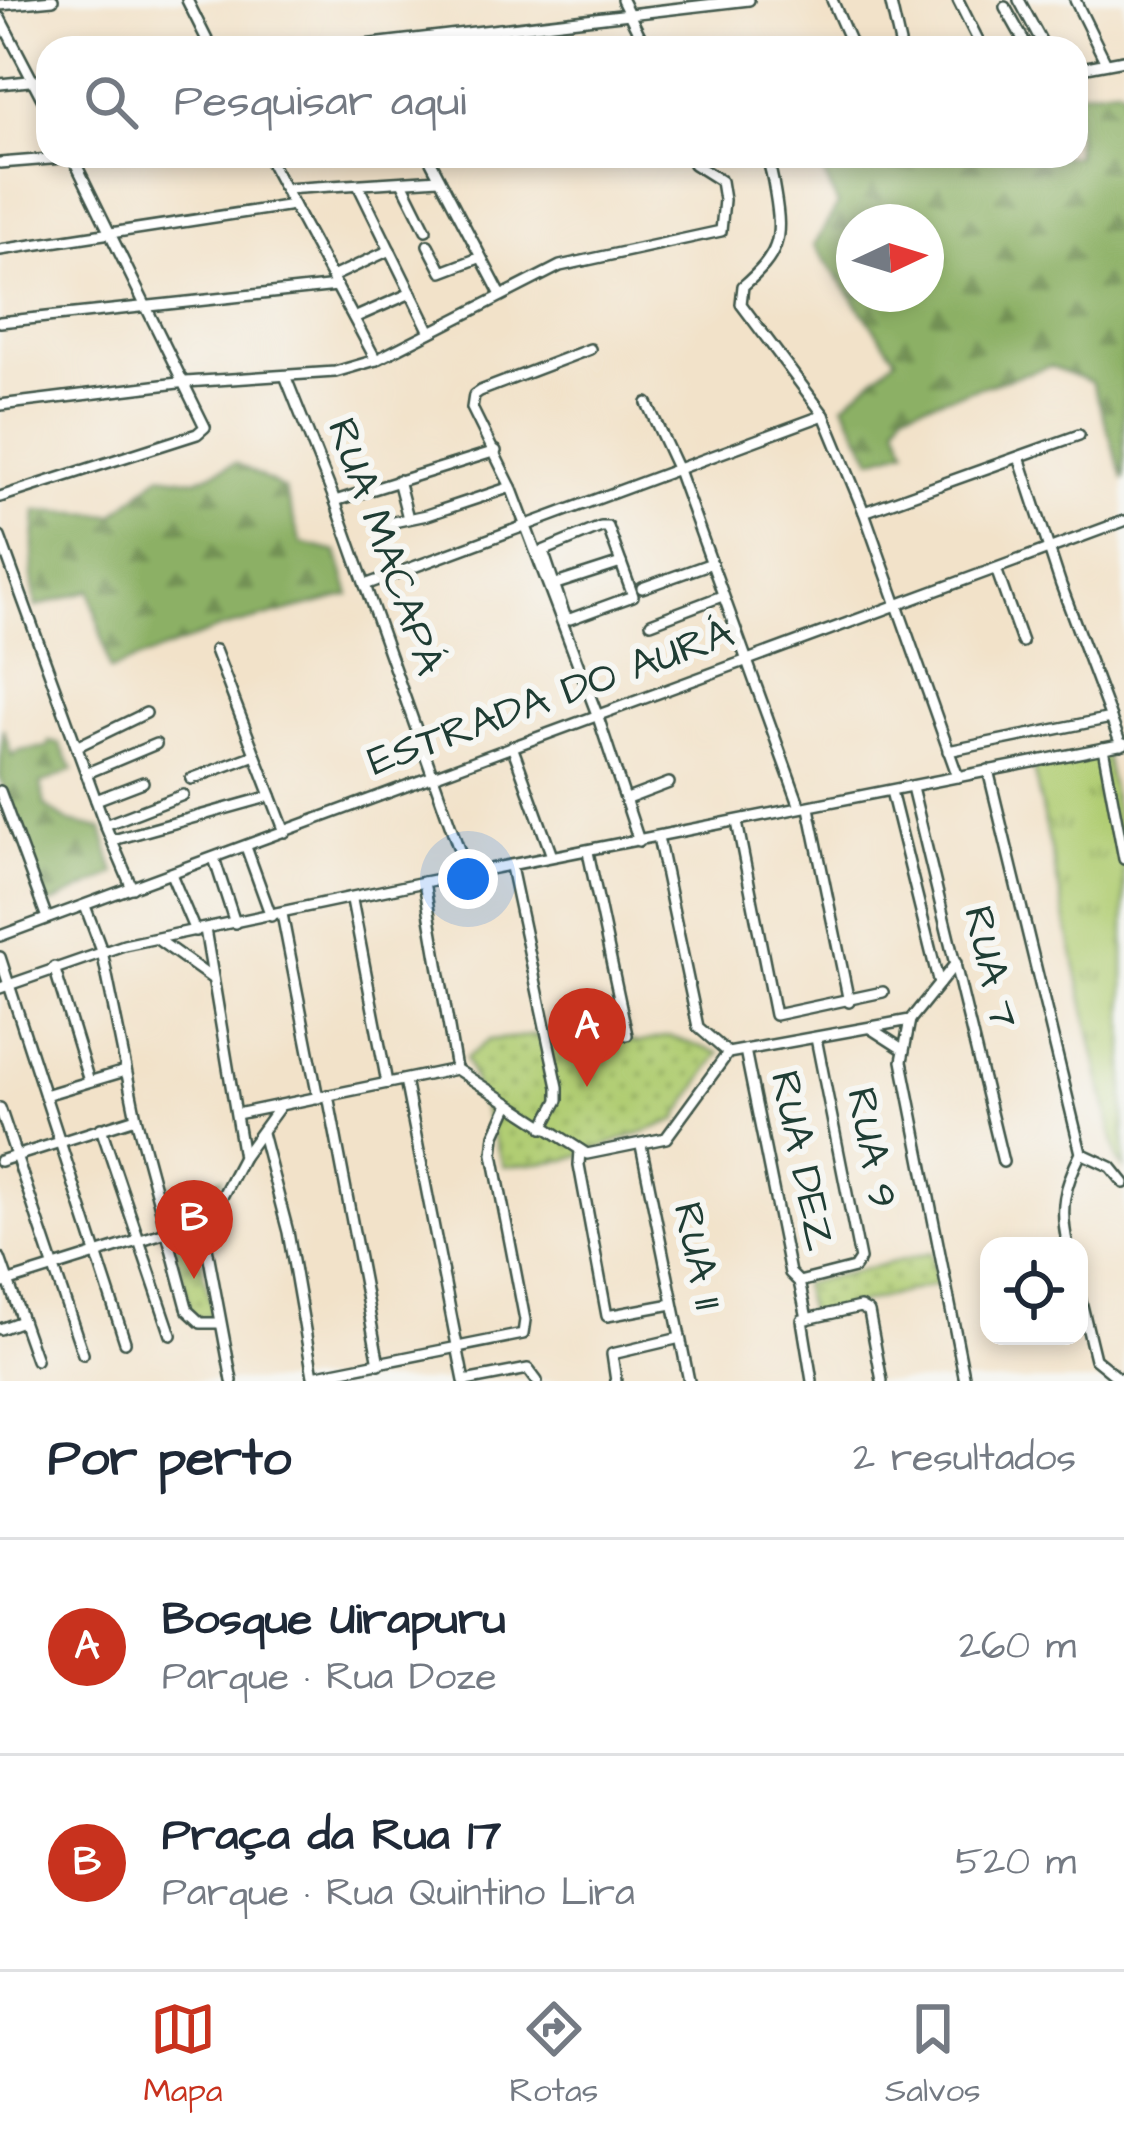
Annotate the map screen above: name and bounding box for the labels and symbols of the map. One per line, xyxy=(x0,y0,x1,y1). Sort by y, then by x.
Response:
north arrow xyxy=(836,204,944,312)
street label: RUA MACAPÁ xyxy=(312,411,458,683)
street label: ESTRADA DO AURÁ xyxy=(360,605,742,791)
your location xyxy=(438,849,498,909)
street label: RUA 7 xyxy=(948,901,1032,1034)
pin: A xyxy=(548,988,626,1087)
street label: RUA DEZ xyxy=(755,1066,849,1256)
street label: RUA 9 xyxy=(831,1083,911,1213)
pin: B xyxy=(155,1180,233,1279)
street label: RUA 11 xyxy=(657,1197,737,1315)

